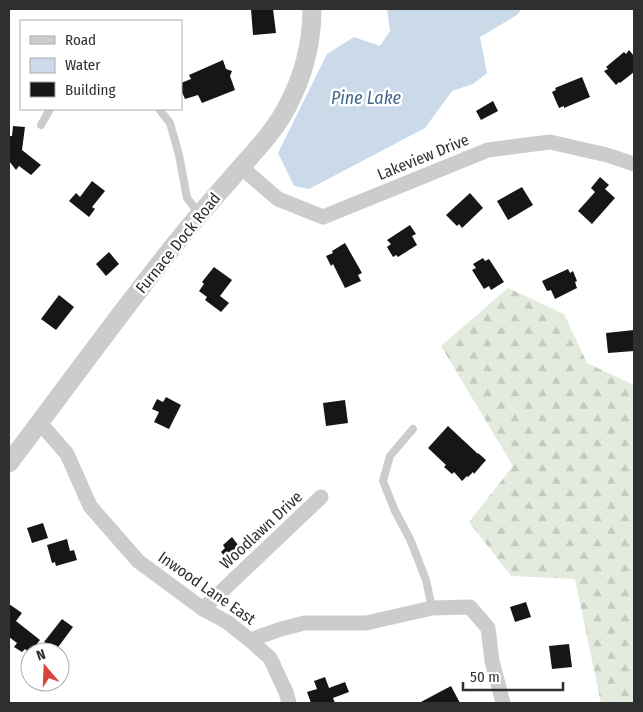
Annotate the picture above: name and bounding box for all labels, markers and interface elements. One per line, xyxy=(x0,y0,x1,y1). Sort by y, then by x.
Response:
legend xyxy=(20,20,182,110)
text: Road xyxy=(65,31,96,49)
text: Water xyxy=(65,56,101,74)
text: Building xyxy=(65,81,116,99)
water label: Pine Lake xyxy=(331,87,402,109)
street label: Lakeview Drive xyxy=(374,130,472,184)
street label: Furnace Dock Road xyxy=(132,189,224,297)
street label: Woodlawn Drive xyxy=(216,487,306,573)
street label: Inwood Lane East xyxy=(155,547,260,629)
north arrow xyxy=(20,642,70,692)
text: N xyxy=(34,646,48,665)
scale bar xyxy=(463,660,563,692)
text: 50 m xyxy=(470,668,500,686)

